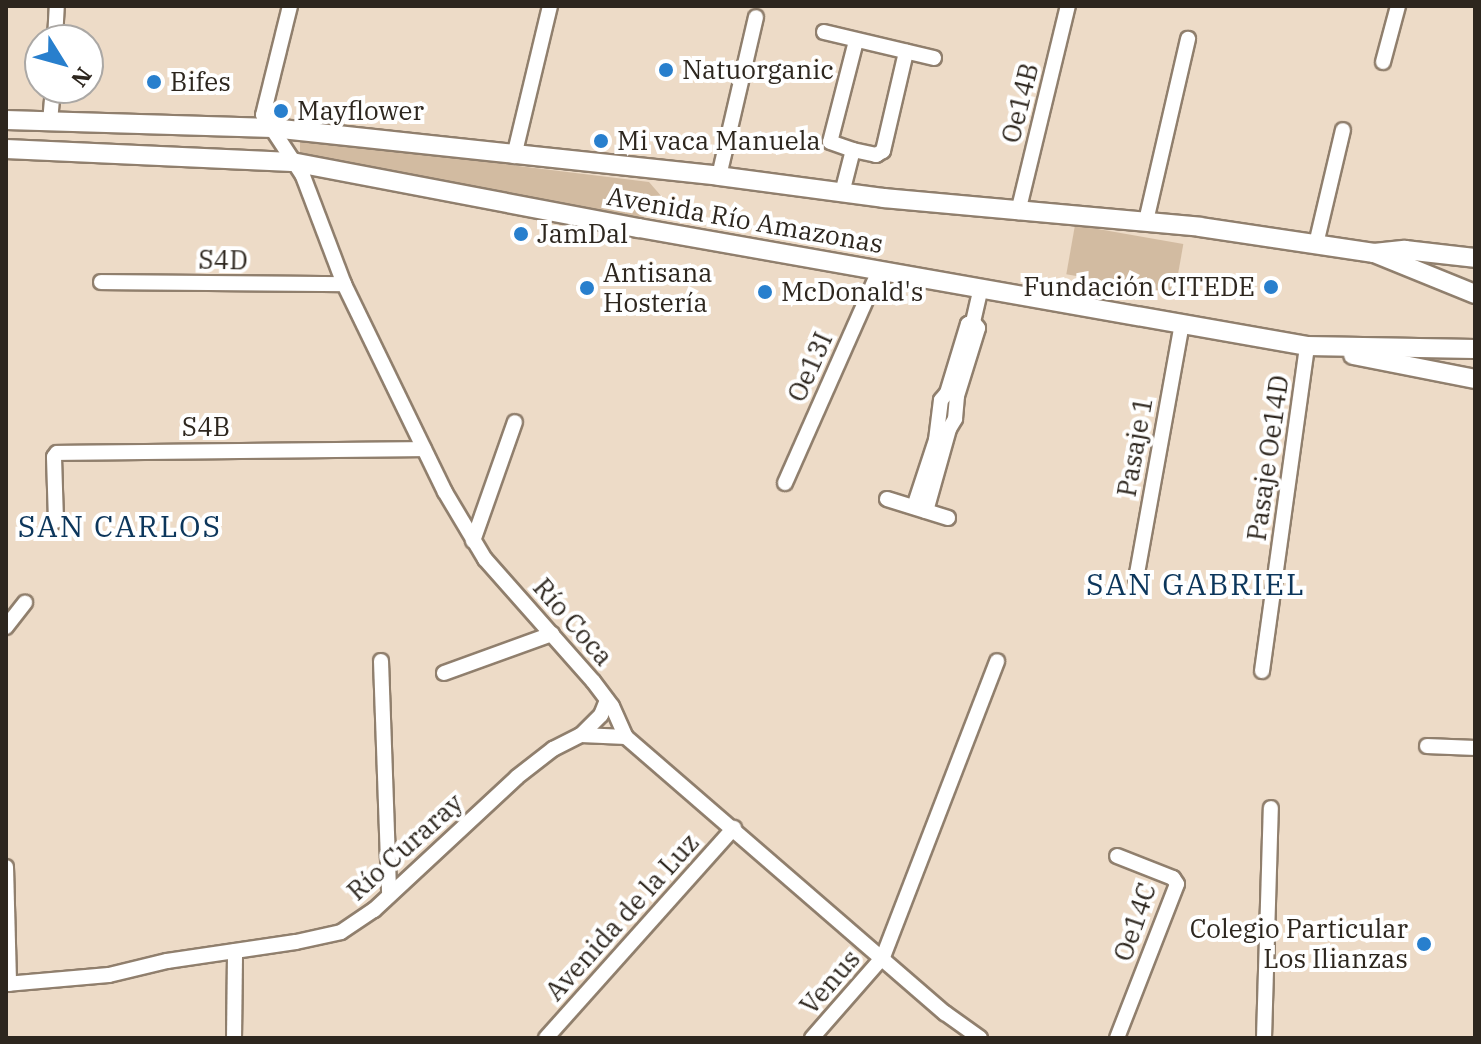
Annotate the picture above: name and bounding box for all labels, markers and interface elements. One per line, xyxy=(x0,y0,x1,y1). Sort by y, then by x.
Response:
north arrow xyxy=(24,24,104,104)
place label: Natuorganic xyxy=(682,54,834,86)
street label: Oe14B xyxy=(995,60,1045,146)
marker: Natuorganic xyxy=(657,61,675,79)
text: N xyxy=(65,62,99,93)
place label: Bifes xyxy=(170,66,231,98)
marker: Bifes xyxy=(145,73,163,91)
place label: Mayflower xyxy=(297,95,424,127)
marker: Mayflower xyxy=(272,102,290,120)
place label: Mi vaca Manuela xyxy=(617,125,821,157)
marker: Mi vaca Manuela xyxy=(592,132,610,150)
street label: Avenida Río Amazonas xyxy=(604,180,886,260)
place label: JamDal xyxy=(537,218,628,250)
marker: JamDal xyxy=(512,225,530,243)
street label: S4D xyxy=(198,244,248,276)
place label: Antisana Hostería xyxy=(603,257,713,318)
place label: Fundación CITEDE xyxy=(1023,271,1255,303)
place label: McDonald's xyxy=(781,276,923,308)
marker: Fundación CITEDE xyxy=(1262,278,1280,296)
marker: Antisana Hostería xyxy=(578,279,596,297)
marker: McDonald's xyxy=(756,283,774,301)
street label: Oe13I xyxy=(781,327,839,407)
street label: Pasaje Oe14D xyxy=(1241,373,1295,543)
street label: Pasaje 1 xyxy=(1111,395,1159,499)
street label: S4B xyxy=(182,411,230,443)
district label: SAN CARLOS xyxy=(18,508,222,544)
district label: SAN GABRIEL xyxy=(1086,566,1306,602)
street label: Río Coca xyxy=(527,572,619,672)
street label: Río Curaray xyxy=(341,787,469,907)
street label: Avenida de la Luz xyxy=(539,827,705,1007)
street label: Oe14C xyxy=(1107,879,1163,965)
place label: Colegio Particular Los Ilianzas xyxy=(1190,913,1408,974)
marker: Colegio Particular Los Ilianzas xyxy=(1415,935,1433,953)
street label: Venus xyxy=(794,943,866,1021)

